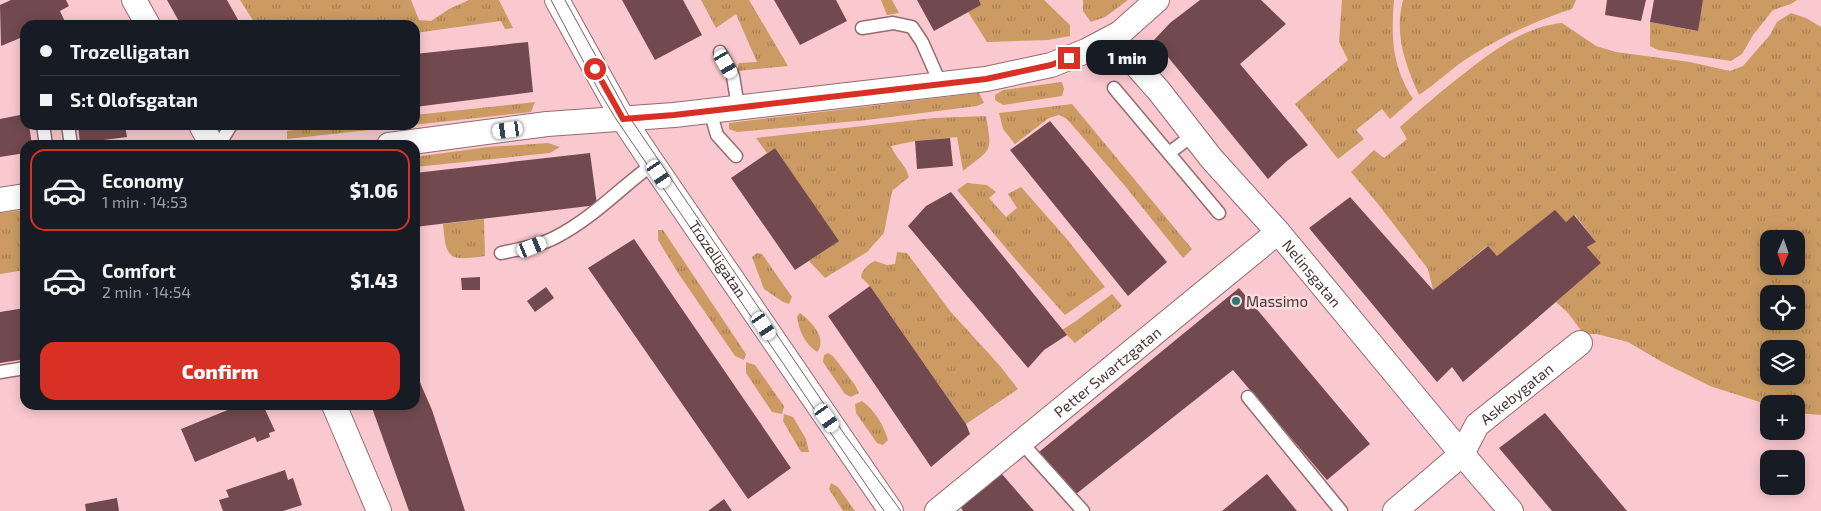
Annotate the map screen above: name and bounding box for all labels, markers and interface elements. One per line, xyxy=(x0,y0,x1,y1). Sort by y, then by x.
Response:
text: Trozelligatan xyxy=(70,40,189,63)
callout: 1 min xyxy=(1086,40,1169,76)
car xyxy=(712,47,739,81)
route end xyxy=(1058,47,1080,69)
text: 1 min xyxy=(1107,48,1147,67)
route start xyxy=(584,58,606,80)
text: S:t Olofsgatan xyxy=(70,88,198,111)
car xyxy=(492,120,523,140)
car xyxy=(644,157,673,191)
icon: car xyxy=(42,168,87,213)
text: Economy xyxy=(102,169,184,192)
text: $1.06 xyxy=(350,179,398,202)
text: 1 min · 14:53 xyxy=(102,192,188,211)
street label: Trozelligatan xyxy=(685,217,751,301)
north arrow xyxy=(1760,230,1805,275)
map controls xyxy=(1760,230,1805,495)
car xyxy=(515,234,548,260)
street label: Nelinsgatan xyxy=(1279,236,1345,311)
icon: car xyxy=(42,258,87,303)
text: Comfort xyxy=(102,259,176,282)
text: $1.43 xyxy=(350,269,398,292)
text: 2 min · 14:54 xyxy=(102,282,191,301)
button: locate xyxy=(1760,285,1805,330)
place label: Massimo xyxy=(1246,292,1308,310)
marker: Massimo xyxy=(1230,295,1242,307)
car xyxy=(749,309,778,343)
street label: Petter Swartzgatan xyxy=(1050,323,1164,421)
button: layers xyxy=(1760,340,1805,385)
button: Confirm xyxy=(40,342,400,400)
street label: Askebygatan xyxy=(1476,359,1556,428)
button: + xyxy=(1760,395,1805,440)
car xyxy=(812,401,841,435)
button: − xyxy=(1760,450,1805,495)

